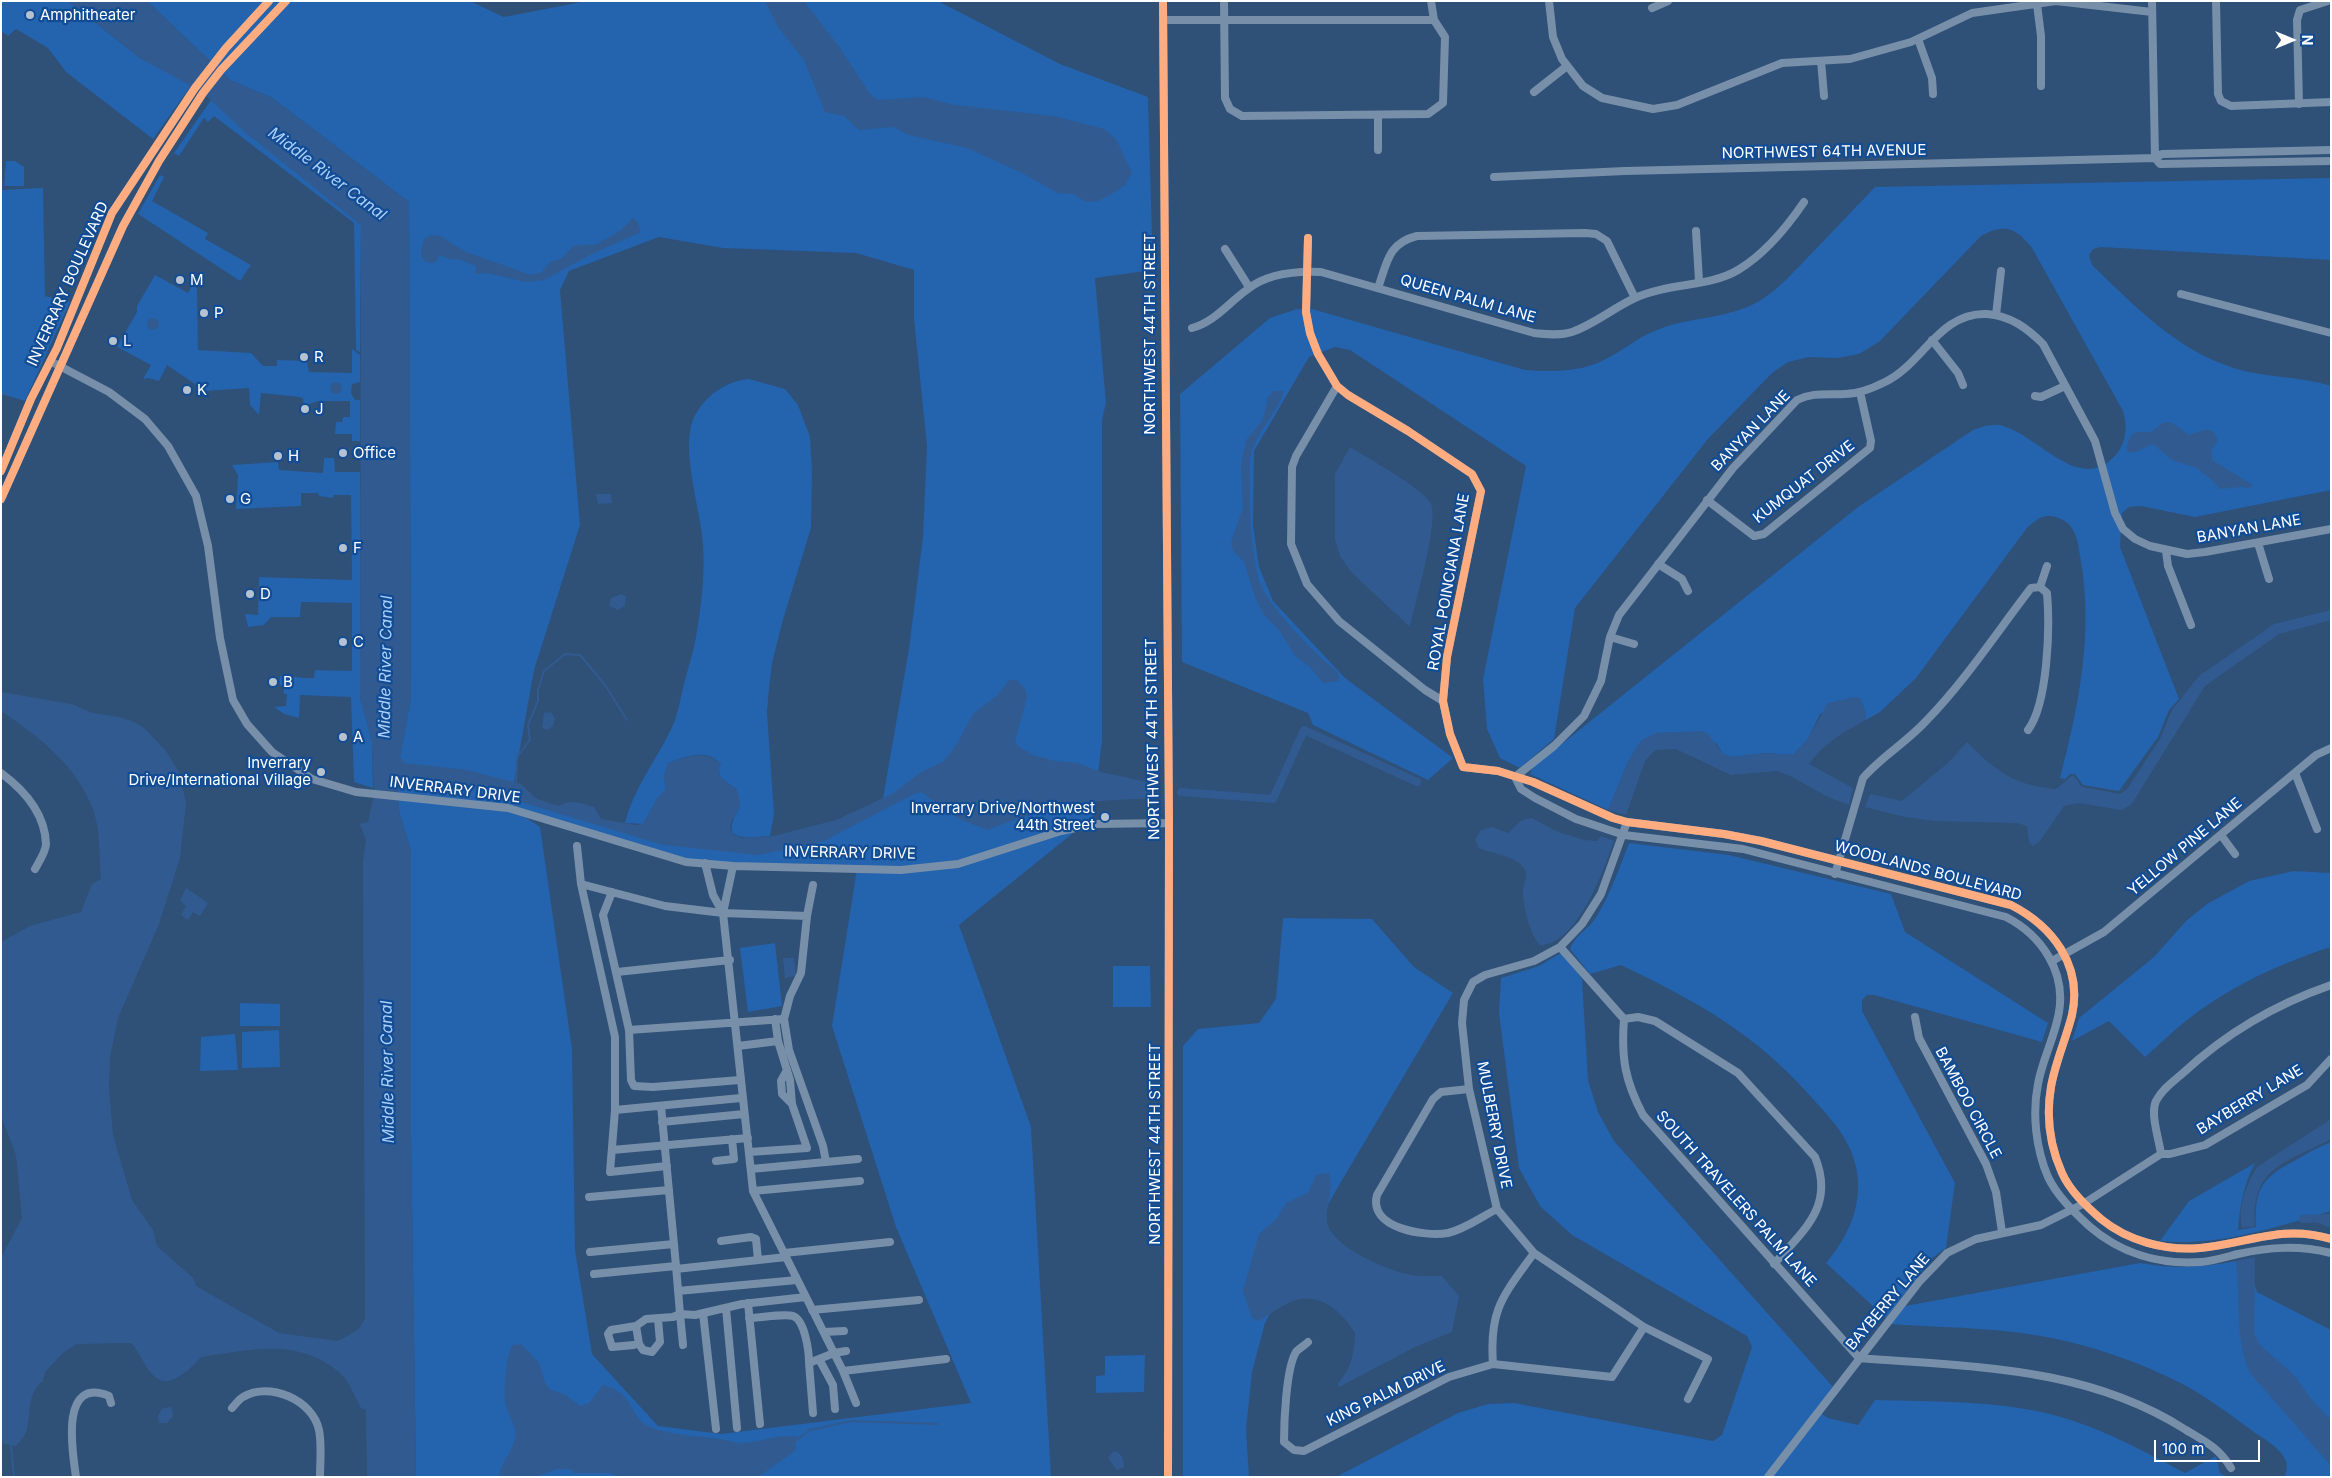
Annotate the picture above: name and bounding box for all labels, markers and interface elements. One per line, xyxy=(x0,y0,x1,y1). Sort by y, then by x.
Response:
place label: Amphitheater xyxy=(40,6,135,24)
marker: Amphitheater xyxy=(24,9,36,21)
north arrow xyxy=(2267,15,2317,65)
text: N xyxy=(2299,35,2316,45)
water label: Middle River Canal xyxy=(264,123,390,225)
street label: NORTHWEST 64TH AVENUE xyxy=(1721,141,1927,163)
street label: INVERRARY BOULEVARD xyxy=(24,199,112,369)
street label: NORTHWEST 44TH STREET xyxy=(1141,233,1159,435)
place label: M xyxy=(190,271,204,289)
street label: QUEEN PALM LANE xyxy=(1398,271,1538,327)
marker: M xyxy=(174,274,186,286)
place label: P xyxy=(214,304,224,322)
marker: P xyxy=(198,307,210,319)
place label: L xyxy=(123,332,131,350)
marker: L xyxy=(107,335,119,347)
place label: R xyxy=(314,348,324,366)
marker: R xyxy=(298,351,310,363)
place label: K xyxy=(197,381,207,399)
marker: K xyxy=(181,384,193,396)
street label: BANYAN LANE xyxy=(1708,387,1794,475)
place label: J xyxy=(315,400,324,418)
marker: J xyxy=(299,403,311,415)
street label: KUMQUAT DRIVE xyxy=(1750,437,1858,527)
place label: Office xyxy=(353,444,396,462)
place label: H xyxy=(288,447,299,465)
marker: Office xyxy=(337,447,349,459)
marker: H xyxy=(272,450,284,462)
place label: G xyxy=(240,490,251,508)
street label: ROYAL POINCIANA LANE xyxy=(1425,492,1473,672)
marker: G xyxy=(224,493,236,505)
street label: BANYAN LANE xyxy=(2195,511,2303,547)
place label: F xyxy=(353,539,362,557)
marker: F xyxy=(337,542,349,554)
place label: D xyxy=(260,585,271,603)
marker: D xyxy=(244,588,256,600)
water label: Middle River Canal xyxy=(375,595,397,739)
place label: C xyxy=(353,633,364,651)
marker: C xyxy=(337,636,349,648)
street label: NORTHWEST 44TH STREET xyxy=(1142,638,1164,840)
place label: B xyxy=(283,673,293,691)
marker: B xyxy=(267,676,279,688)
place label: A xyxy=(353,728,363,746)
marker: A xyxy=(337,731,349,743)
place label: Inverrary Drive/International Village xyxy=(129,754,311,789)
marker: Inverrary Drive/International Village xyxy=(315,766,327,778)
street label: INVERRARY DRIVE xyxy=(388,773,522,807)
street label: YELLOW PINE LANE xyxy=(2124,794,2246,900)
place label: Inverrary Drive/Northwest 44th Street xyxy=(911,799,1095,834)
marker: Inverrary Drive/Northwest 44th Street xyxy=(1099,811,1111,823)
street label: WOODLANDS BOULEVARD xyxy=(1832,837,2024,905)
street label: INVERRARY DRIVE xyxy=(784,843,916,863)
water label: Middle River Canal xyxy=(377,1000,399,1144)
street label: NORTHWEST 44TH STREET xyxy=(1146,1043,1164,1245)
street label: BAMBOO CIRCLE xyxy=(1931,1044,2005,1162)
street label: MULBERRY DRIVE xyxy=(1473,1060,1515,1190)
street label: BAYBERRY LANE xyxy=(2194,1061,2306,1139)
street label: SOUTH TRAVELERS PALM LANE xyxy=(1652,1107,1820,1291)
street label: BAYBERRY LANE xyxy=(1842,1250,1934,1354)
street label: KING PALM DRIVE xyxy=(1324,1357,1448,1431)
scale bar xyxy=(2157,1430,2263,1462)
text: 100 m xyxy=(2162,1439,2204,1458)

